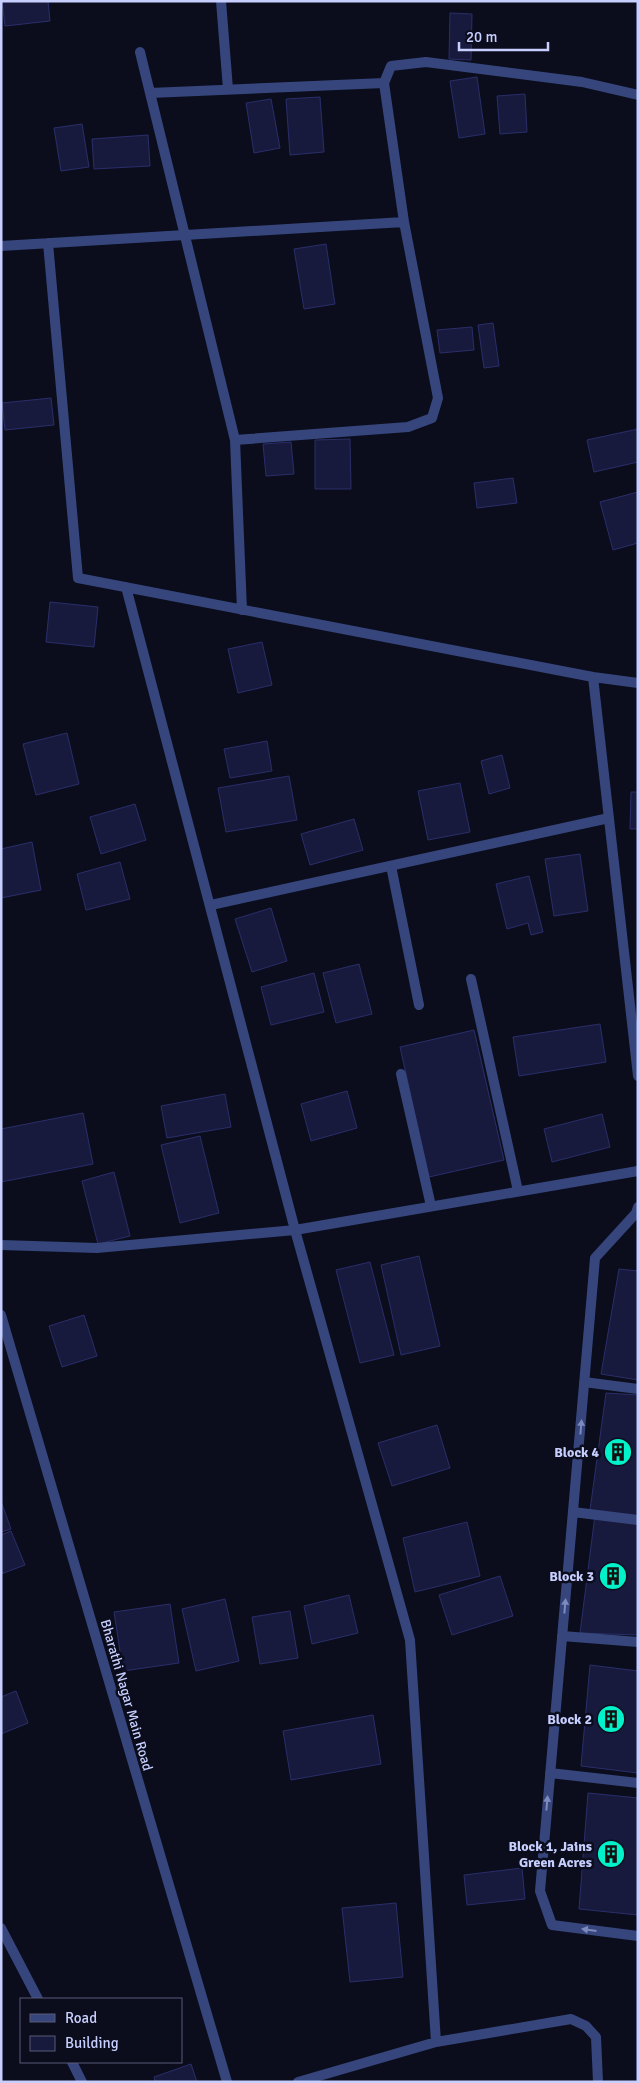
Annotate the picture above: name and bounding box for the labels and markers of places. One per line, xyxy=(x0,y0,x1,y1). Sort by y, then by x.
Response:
building icon: Block 4 xyxy=(603,1437,633,1467)
place label: Block 4 xyxy=(554,1444,599,1461)
building icon: Block 3 xyxy=(598,1561,628,1591)
place label: Block 3 xyxy=(549,1568,594,1585)
building icon: Block 2 xyxy=(596,1704,626,1734)
place label: Block 2 xyxy=(547,1711,592,1728)
place label: Block 1, Jains Green Acres xyxy=(508,1838,592,1871)
building icon: Block 1, Jains Green Acres xyxy=(596,1839,626,1869)

